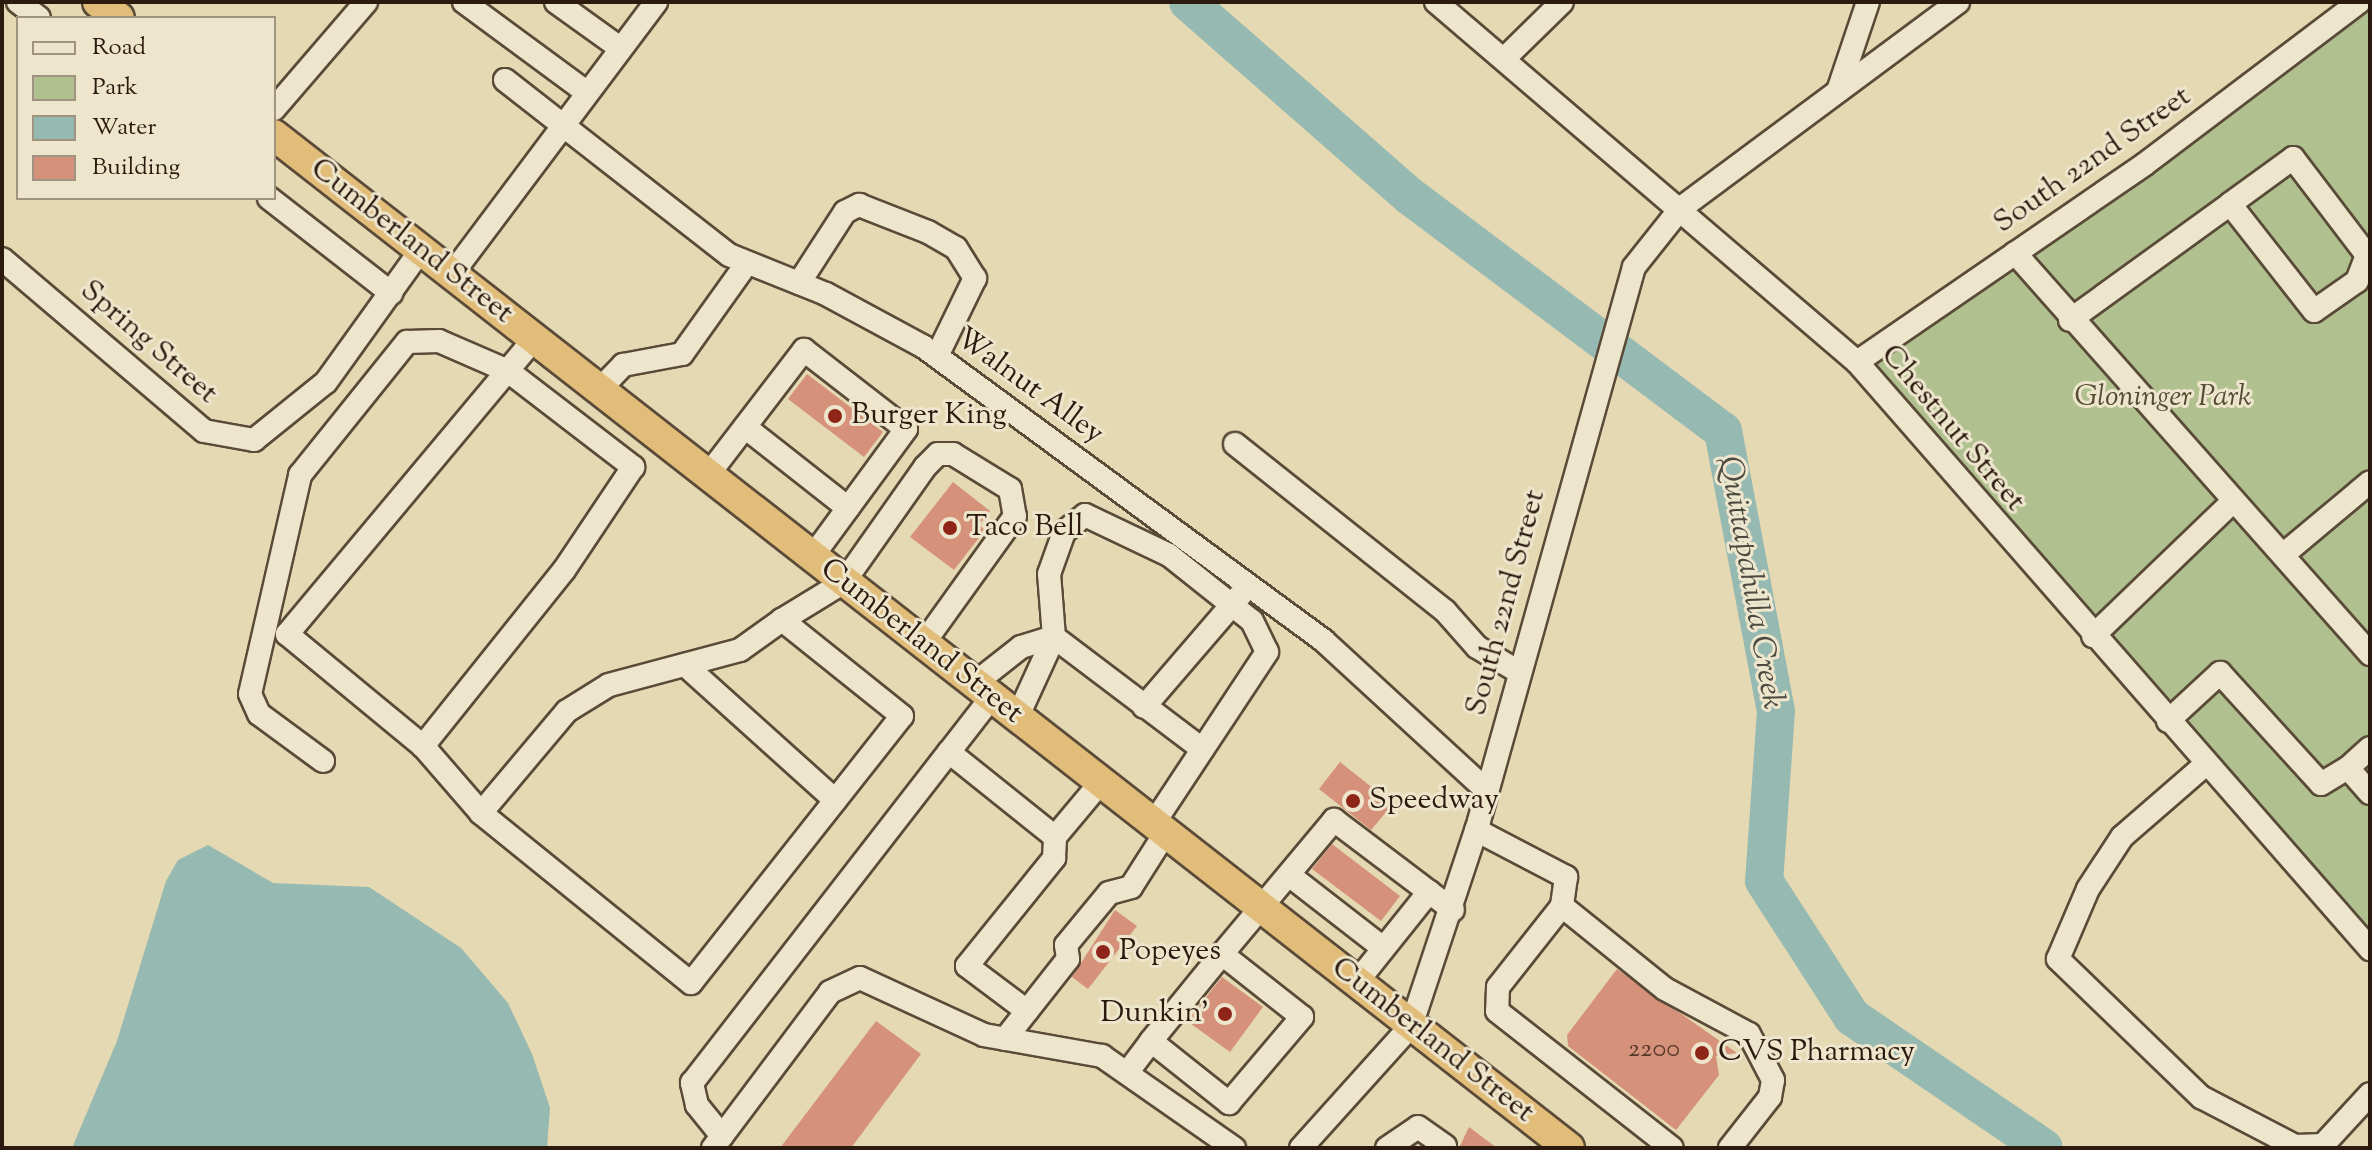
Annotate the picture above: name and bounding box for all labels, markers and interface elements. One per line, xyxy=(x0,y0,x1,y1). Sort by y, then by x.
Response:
legend xyxy=(16,16,276,200)
text: Road xyxy=(92,31,146,65)
text: Park xyxy=(92,71,138,105)
street label: South 22nd Street xyxy=(1988,80,2198,242)
text: Water xyxy=(92,111,156,145)
text: Building xyxy=(92,151,180,185)
street label: Cumberland Street xyxy=(302,152,520,332)
street label: Spring Street xyxy=(72,274,224,412)
street label: Walnut Alley xyxy=(948,321,1110,453)
street label: Chestnut Street xyxy=(1872,338,2032,520)
park label: Gloninger Park xyxy=(2074,380,2252,416)
place label: Burger King xyxy=(851,398,1007,434)
marker: Burger King xyxy=(826,407,844,425)
water label: Quittapahilla Creek xyxy=(1709,454,1791,712)
street label: South 22nd Street xyxy=(1460,486,1554,720)
place label: Taco Bell xyxy=(966,510,1084,546)
marker: Taco Bell xyxy=(941,519,959,537)
street label: Cumberland Street xyxy=(812,552,1030,732)
place label: Speedway xyxy=(1369,783,1499,819)
marker: Speedway xyxy=(1344,792,1362,810)
place label: Popeyes xyxy=(1119,934,1221,970)
marker: Popeyes xyxy=(1094,943,1112,961)
street label: Cumberland Street xyxy=(1323,951,1541,1131)
place label: Dunkin' xyxy=(1101,996,1209,1032)
marker: Dunkin' xyxy=(1216,1005,1234,1023)
house number: 2200 xyxy=(1628,1034,1680,1066)
place label: CVS Pharmacy xyxy=(1718,1035,1915,1071)
marker: CVS Pharmacy xyxy=(1693,1044,1711,1062)

